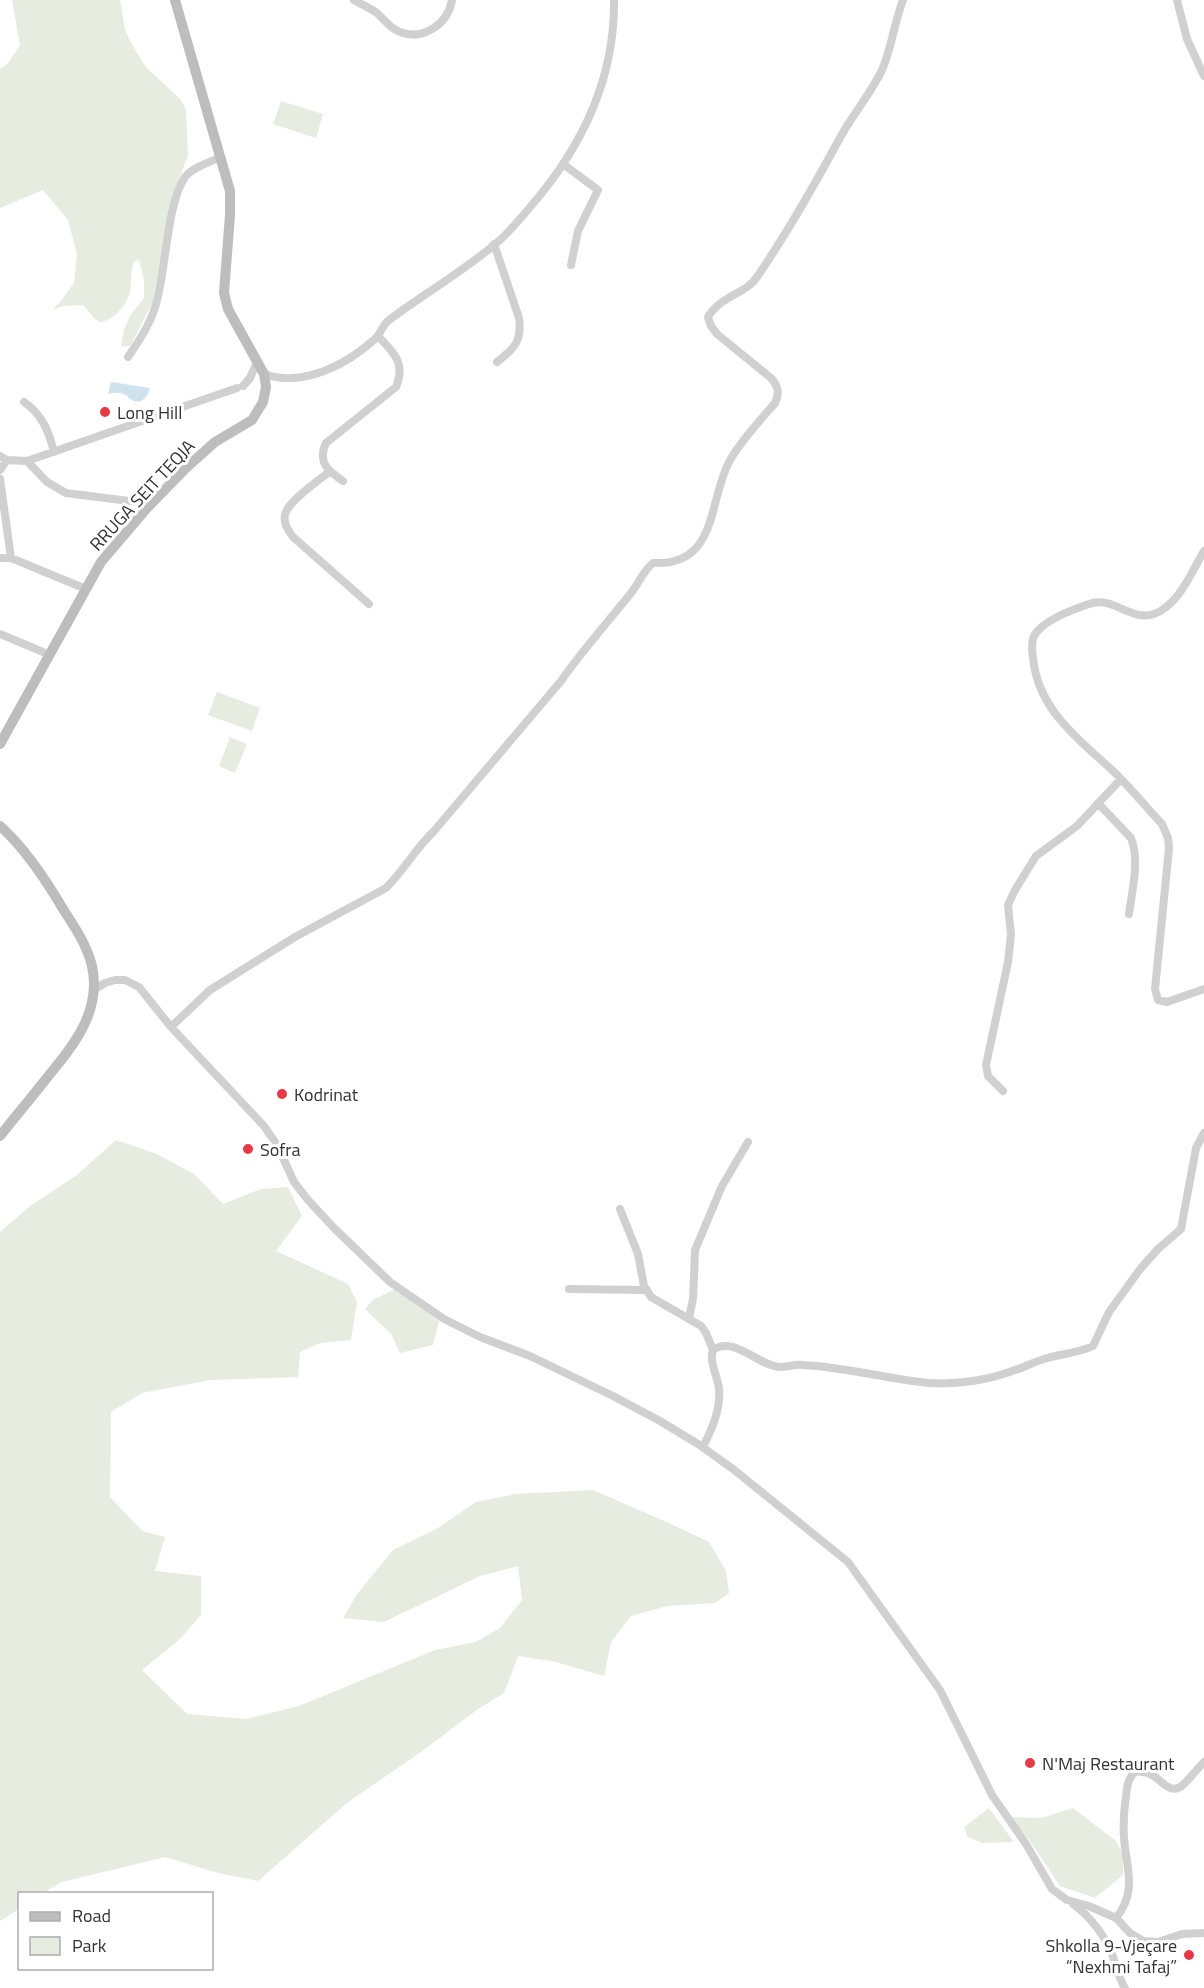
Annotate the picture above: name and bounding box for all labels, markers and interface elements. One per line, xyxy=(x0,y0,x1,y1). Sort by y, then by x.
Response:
place label: Long Hill xyxy=(117,399,182,426)
marker: Long Hill xyxy=(98,405,112,419)
street label: RRUGA SEIT TEQJA xyxy=(83,433,201,557)
place label: Kodrinat xyxy=(294,1081,359,1108)
marker: Kodrinat xyxy=(275,1087,289,1101)
place label: Sofra xyxy=(260,1136,300,1163)
marker: Sofra xyxy=(241,1142,255,1156)
place label: N'Maj Restaurant xyxy=(1042,1750,1175,1777)
marker: N'Maj Restaurant xyxy=(1023,1756,1037,1770)
legend xyxy=(18,1892,213,1970)
text: Road xyxy=(72,1902,111,1929)
text: Park xyxy=(72,1932,107,1959)
place label: Shkolla 9-Vjeçare “Nexhmi Tafaj” xyxy=(1045,1932,1177,1980)
marker: Shkolla 9-Vjeçare “Nexhmi Tafaj” xyxy=(1182,1948,1196,1962)

